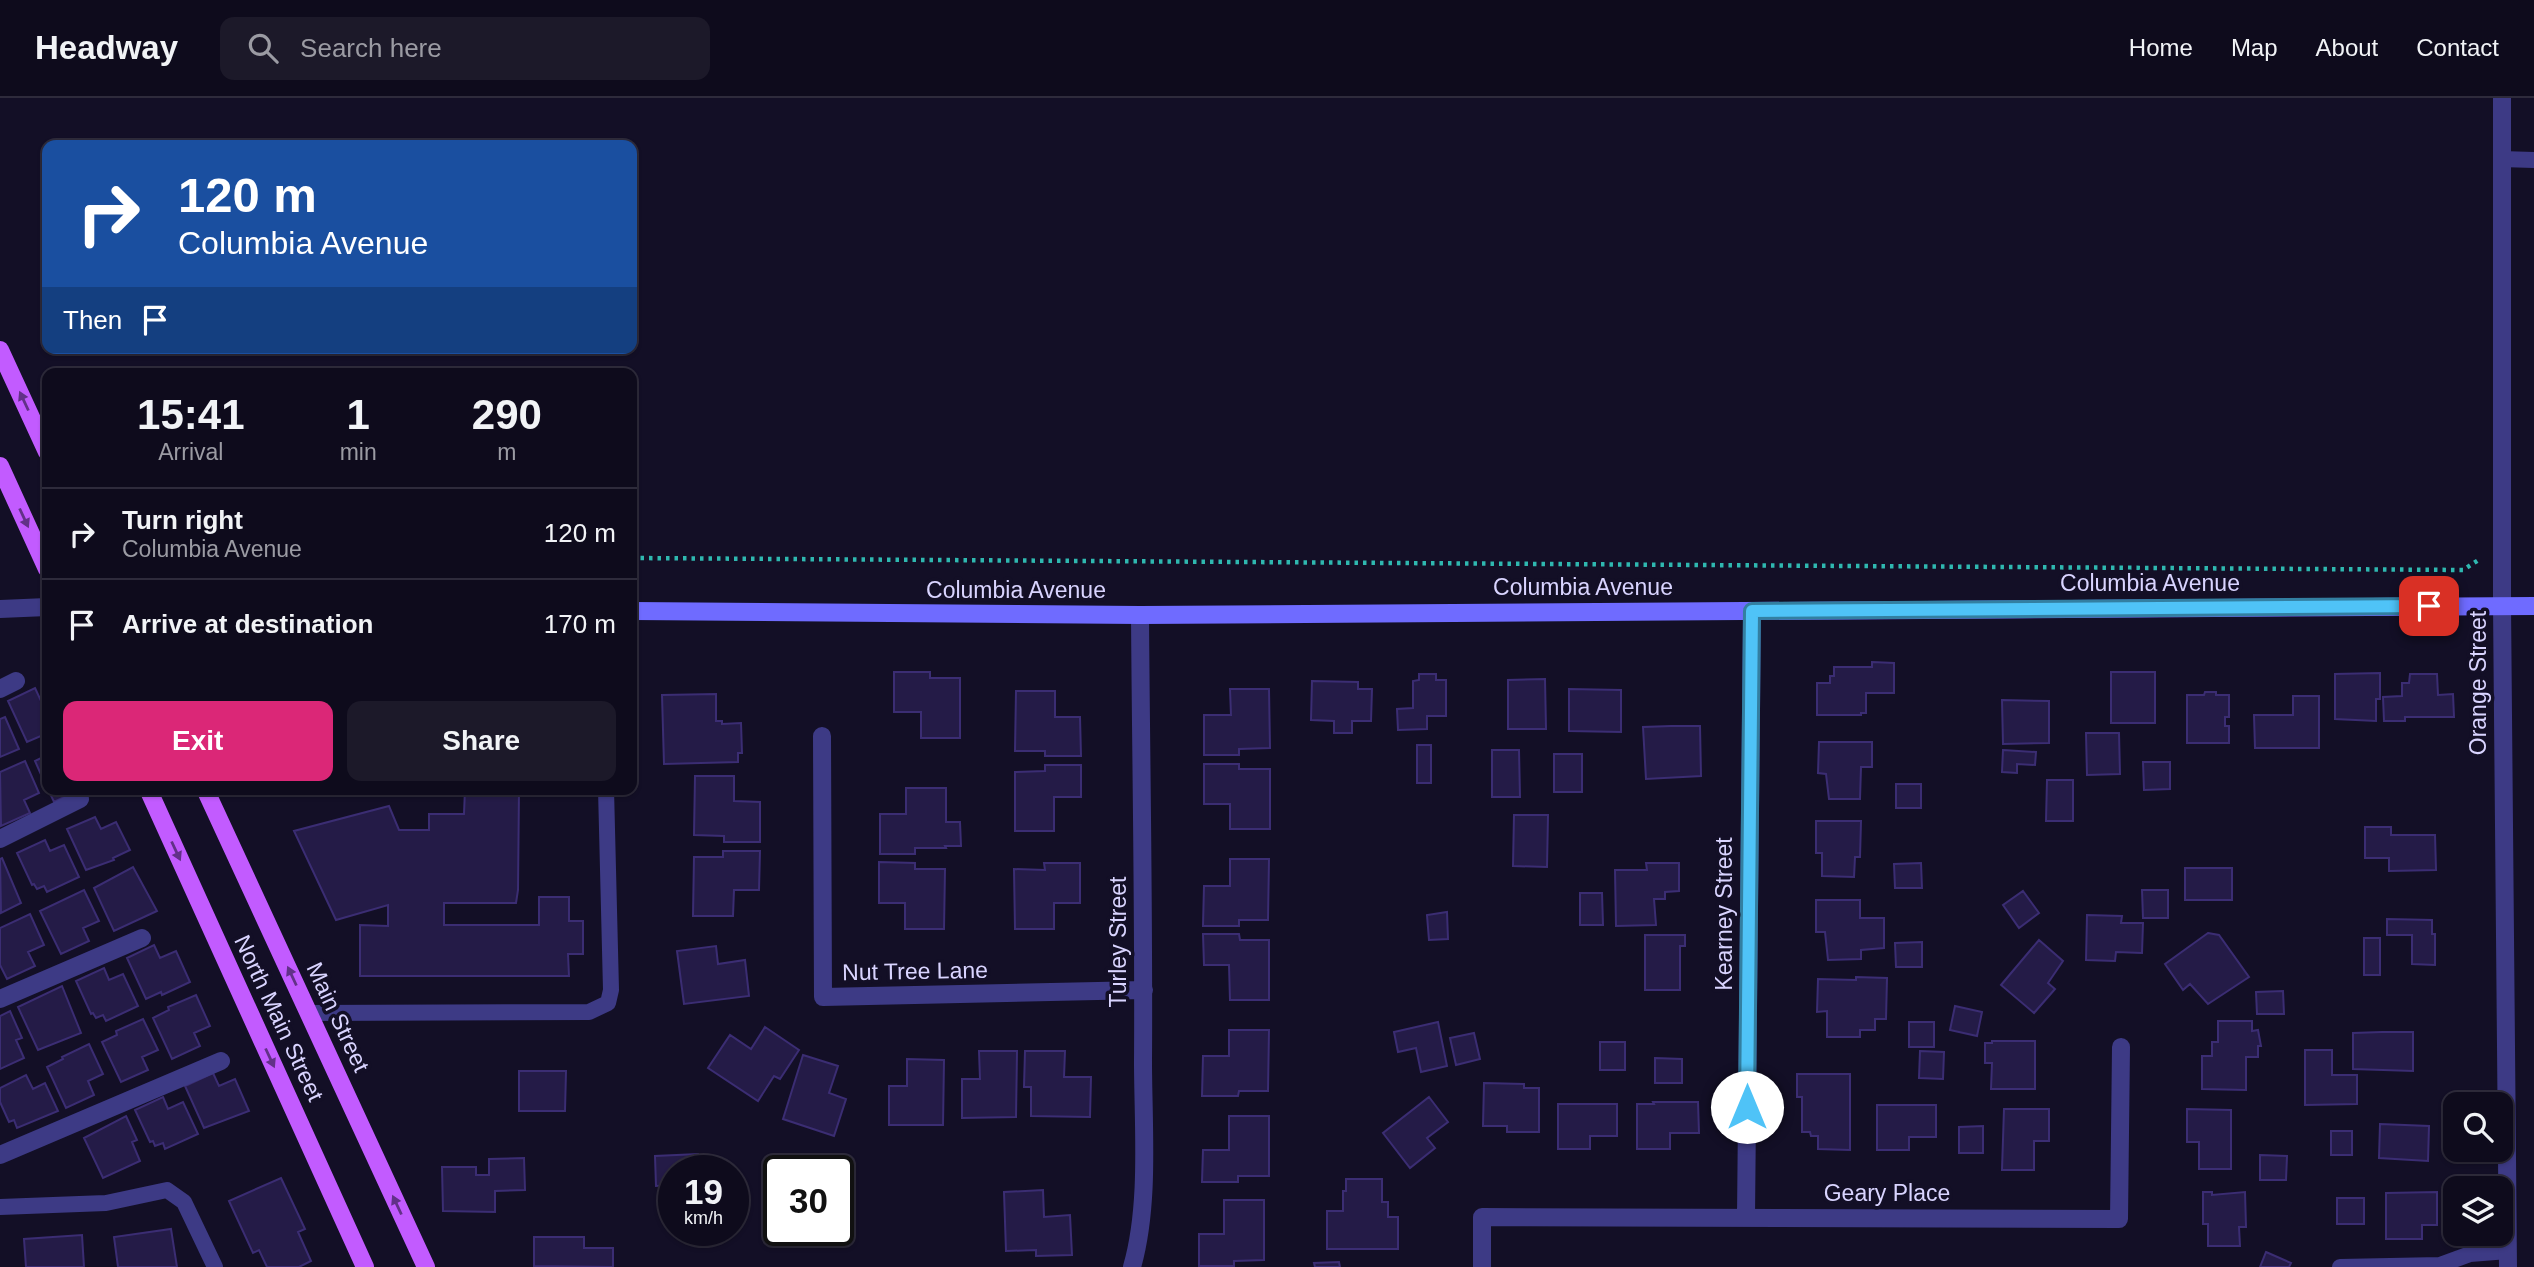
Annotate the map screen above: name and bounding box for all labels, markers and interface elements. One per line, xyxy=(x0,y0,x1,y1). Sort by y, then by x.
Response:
search box xyxy=(220,17,710,80)
text: Headway xyxy=(35,29,178,66)
icon: search xyxy=(244,29,282,67)
text: Search here xyxy=(300,33,442,63)
text: Home xyxy=(2129,34,2193,61)
text: Map xyxy=(2231,34,2278,61)
text: About xyxy=(2316,34,2378,61)
text: Contact xyxy=(2416,34,2499,61)
icon: right xyxy=(63,168,154,259)
text: 120 m xyxy=(178,168,317,222)
text: Columbia Avenue xyxy=(178,225,428,261)
icon: arrive xyxy=(136,301,174,339)
text: Then xyxy=(63,305,122,335)
one-way arrow xyxy=(18,391,29,411)
text: 15:41 xyxy=(137,391,245,438)
text: 1 xyxy=(346,391,370,438)
text: 290 xyxy=(472,391,542,438)
text: Arrival xyxy=(158,439,223,465)
text: min xyxy=(340,439,377,465)
text: m xyxy=(497,439,516,465)
text: Turn right xyxy=(122,505,243,535)
one-way arrow xyxy=(18,508,29,528)
icon: right xyxy=(63,515,101,553)
text: 120 m xyxy=(544,518,616,548)
text: Columbia Avenue xyxy=(122,536,302,562)
street label: Columbia Avenue xyxy=(2060,570,2240,596)
street label: Columbia Avenue xyxy=(1493,574,1673,600)
pin xyxy=(2399,576,2459,636)
street label: Columbia Avenue xyxy=(926,577,1106,603)
icon: arrive xyxy=(2410,587,2448,625)
icon: arrive xyxy=(63,606,101,644)
text: Arrive at destination xyxy=(122,609,373,639)
text: 170 m xyxy=(544,609,616,639)
street label: Orange Street xyxy=(2465,610,2491,755)
button: Exit xyxy=(63,701,333,781)
button: Share xyxy=(347,701,616,781)
street label: Kearney Street xyxy=(1711,837,1737,991)
one-way arrow xyxy=(170,841,182,861)
street label: Turley Street xyxy=(1105,876,1131,1007)
street label: North Main Street xyxy=(229,931,329,1106)
street label: Nut Tree Lane xyxy=(842,957,988,985)
street label: Main Street xyxy=(301,958,375,1076)
one-way arrow xyxy=(286,966,298,986)
one-way arrow xyxy=(264,1048,276,1068)
position arrow xyxy=(1710,1070,1784,1144)
map controls xyxy=(2443,1092,2513,1246)
button: search xyxy=(2443,1092,2513,1162)
speed limit sign: 30 xyxy=(763,1155,854,1246)
text: 19 xyxy=(684,1172,723,1211)
button: layers xyxy=(2443,1176,2513,1246)
street label: Geary Place xyxy=(1824,1180,1950,1206)
one-way arrow xyxy=(392,1195,403,1215)
text: km/h xyxy=(684,1208,723,1228)

